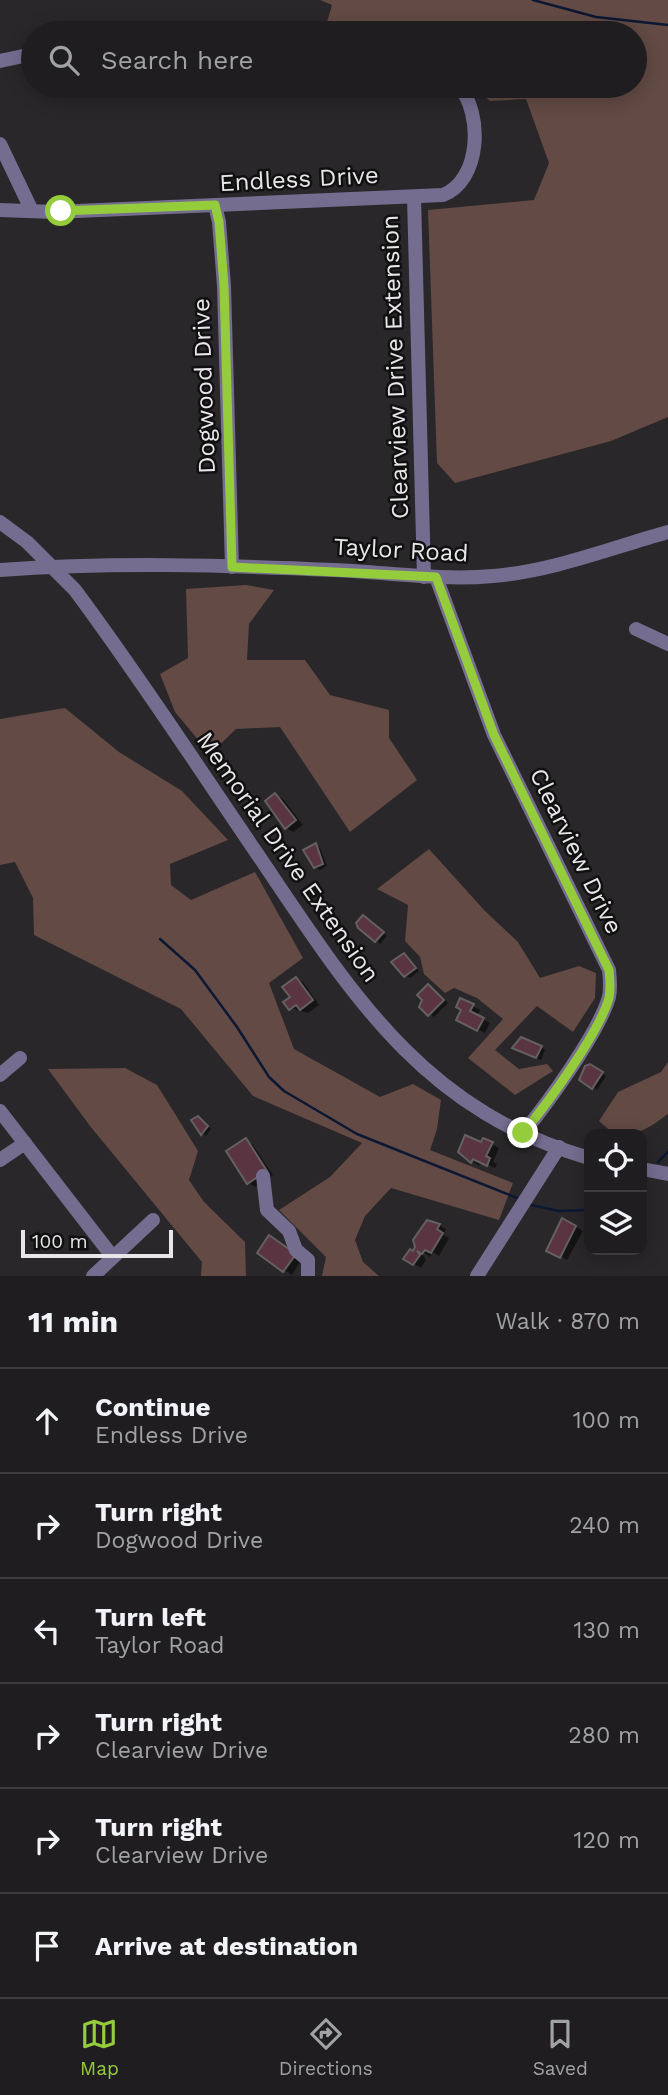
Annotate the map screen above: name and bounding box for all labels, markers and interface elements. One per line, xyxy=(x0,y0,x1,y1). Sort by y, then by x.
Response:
search box xyxy=(21,21,647,98)
icon: search xyxy=(45,41,83,79)
text: Search here xyxy=(101,45,253,75)
street label: Endless Drive xyxy=(219,161,379,197)
route start xyxy=(45,195,76,226)
street label: Clearview Drive Extension xyxy=(376,215,414,519)
street label: Dogwood Drive xyxy=(187,298,221,474)
street label: Taylor Road xyxy=(333,532,469,568)
street label: Memorial Drive Extension xyxy=(191,727,385,987)
street label: Clearview Drive xyxy=(524,764,628,938)
route end xyxy=(507,1117,538,1148)
map controls xyxy=(584,1129,647,1255)
button: locate xyxy=(584,1129,647,1192)
button: layers xyxy=(584,1192,647,1255)
scale bar xyxy=(21,1227,173,1259)
text: 100 m xyxy=(32,1230,88,1253)
text: 11 min xyxy=(28,1304,118,1339)
text: Walk · 870 m xyxy=(496,1308,640,1335)
text: Continue xyxy=(95,1392,211,1422)
icon: ahead xyxy=(28,1402,66,1440)
text: 100 m xyxy=(573,1407,640,1434)
text: Endless Drive xyxy=(95,1422,248,1449)
text: Turn right xyxy=(95,1497,222,1527)
icon: right xyxy=(28,1507,66,1545)
text: 240 m xyxy=(569,1512,640,1539)
text: Dogwood Drive xyxy=(95,1527,263,1554)
text: Turn left xyxy=(95,1602,206,1632)
icon: left xyxy=(28,1612,66,1650)
text: 130 m xyxy=(574,1617,640,1644)
text: Taylor Road xyxy=(95,1632,224,1659)
text: Turn right xyxy=(95,1707,222,1737)
icon: right xyxy=(28,1717,66,1755)
text: 280 m xyxy=(568,1722,640,1749)
text: Clearview Drive xyxy=(95,1737,268,1764)
text: Turn right xyxy=(95,1812,222,1842)
icon: right xyxy=(28,1822,66,1860)
text: 120 m xyxy=(574,1827,640,1854)
text: Clearview Drive xyxy=(95,1842,268,1869)
icon: arrive xyxy=(28,1927,66,1965)
text: Arrive at destination xyxy=(95,1931,358,1961)
tab: Map xyxy=(80,2015,119,2080)
tab: Directions xyxy=(279,2015,373,2080)
tab: Saved xyxy=(533,2015,588,2080)

